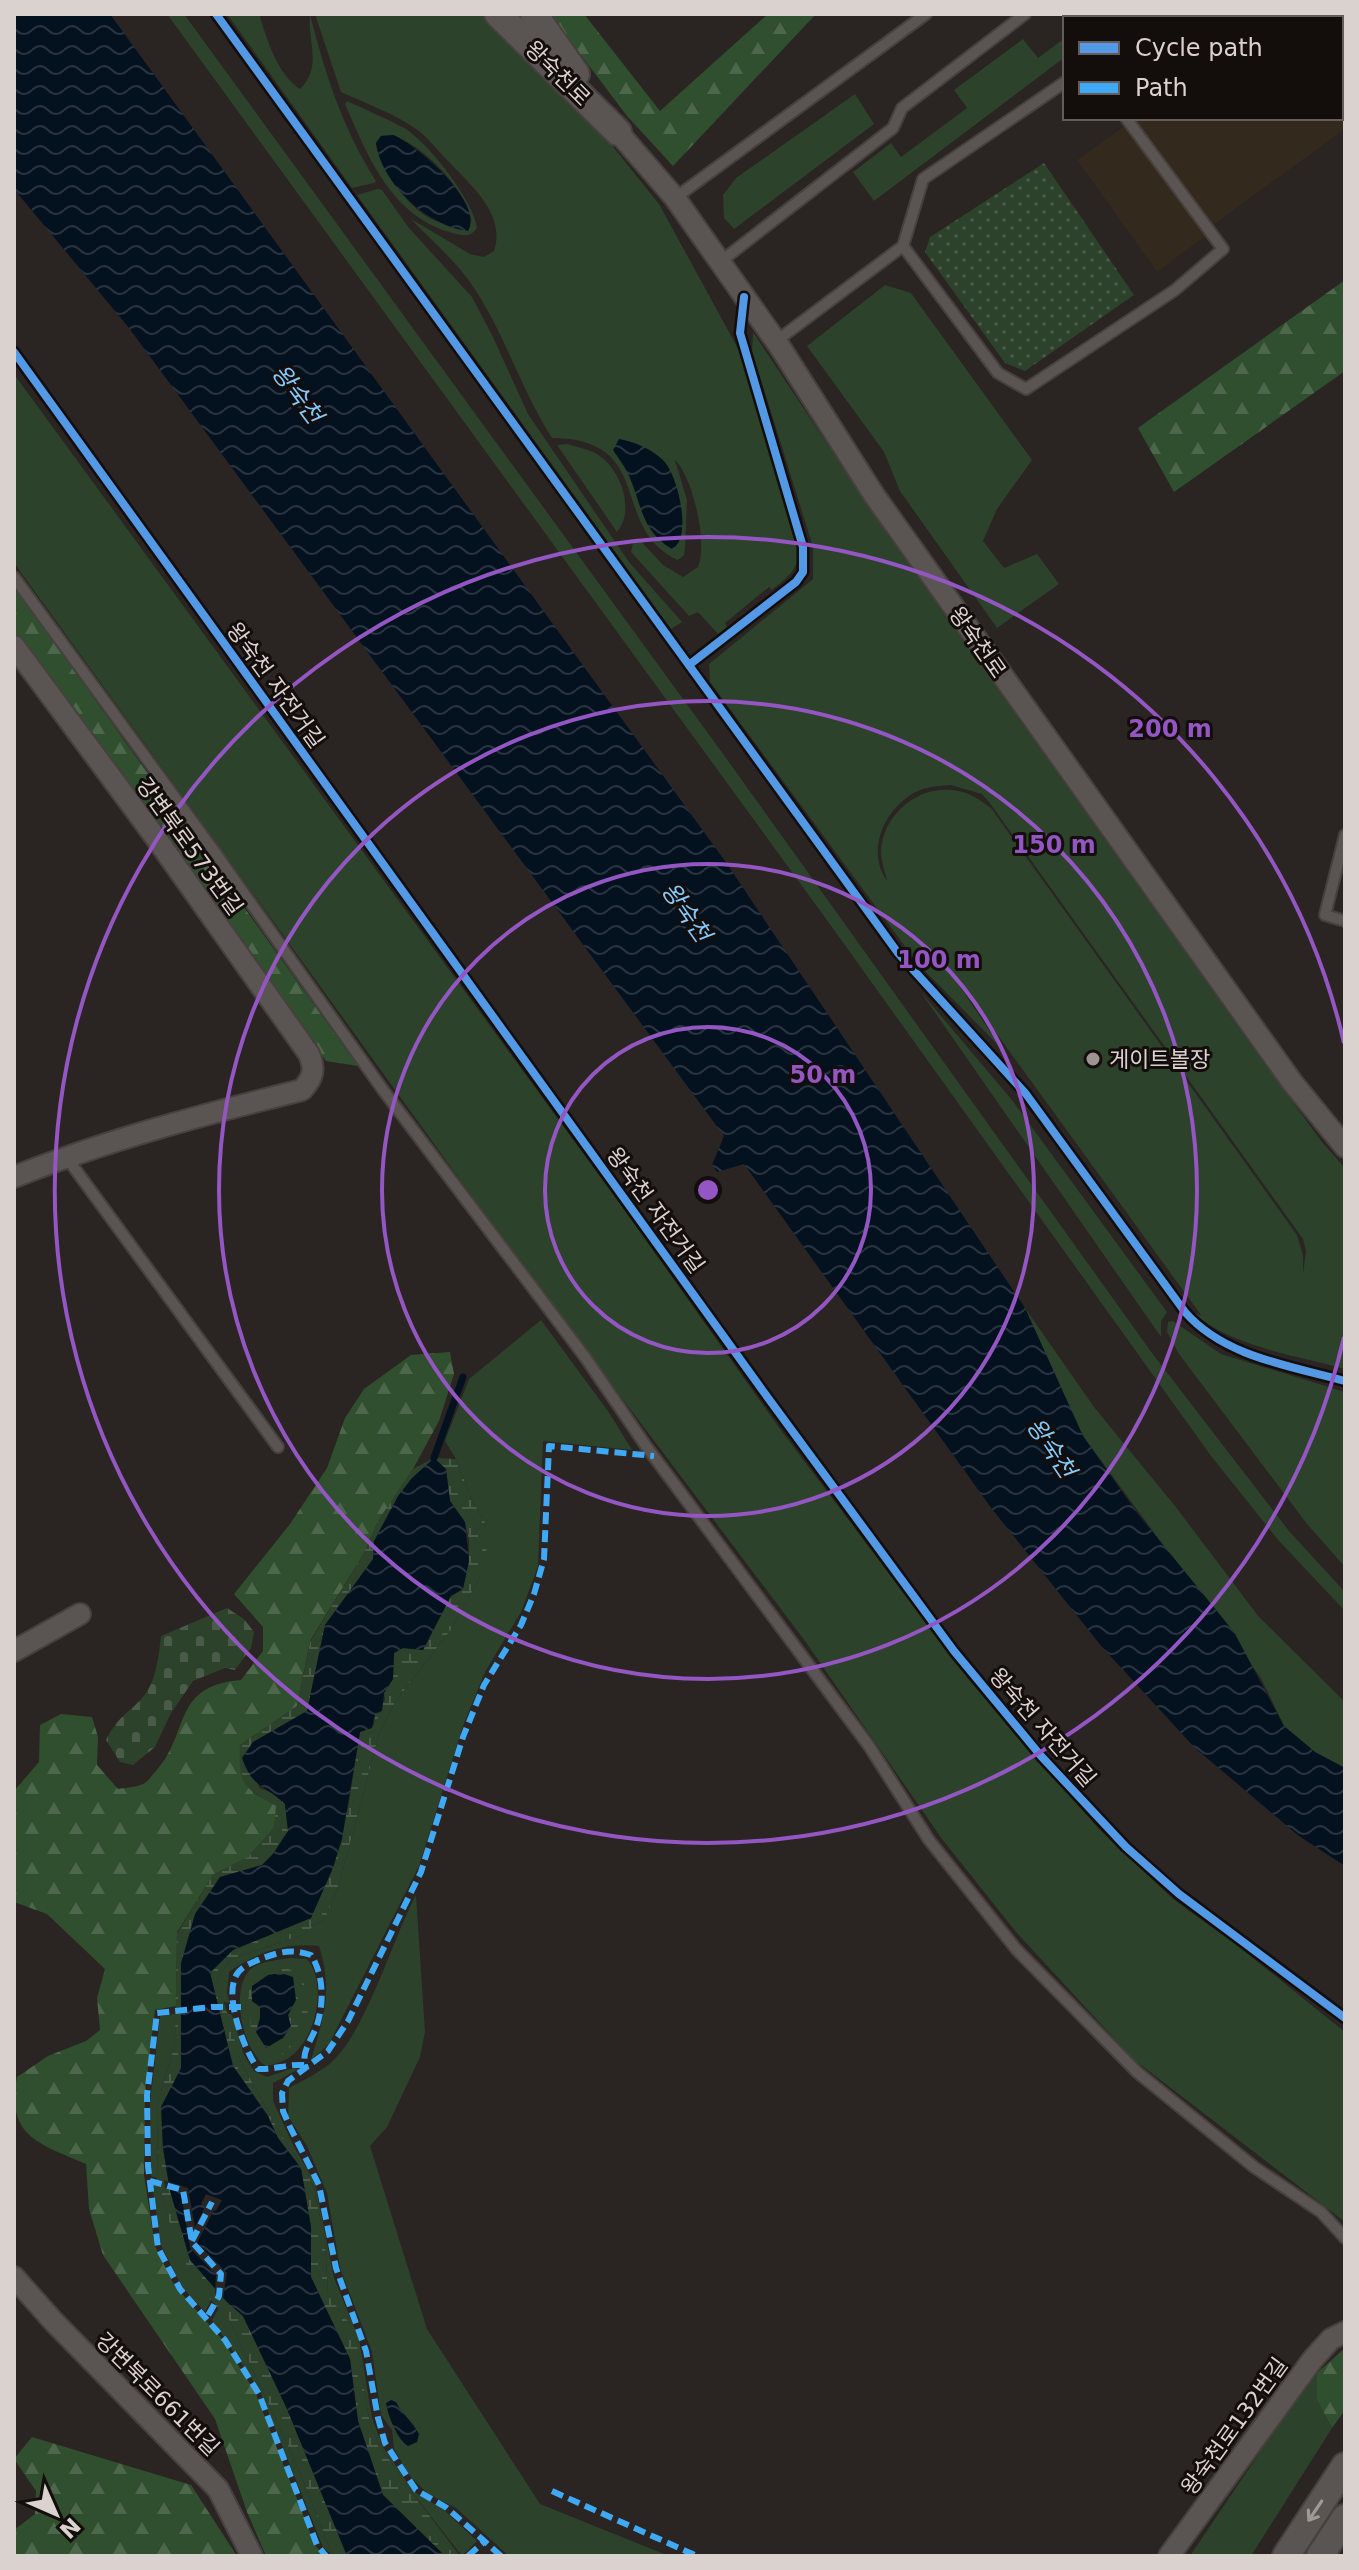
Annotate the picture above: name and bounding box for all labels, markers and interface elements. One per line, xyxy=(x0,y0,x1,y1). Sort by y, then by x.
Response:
legend xyxy=(1063,16,1343,120)
text: Cycle path xyxy=(1135,34,1263,62)
street label: 왕숙천로 xyxy=(520,36,595,111)
text: Path xyxy=(1135,74,1188,102)
water label: 왕숙천 xyxy=(266,359,330,431)
street label: 왕숙천로 xyxy=(944,602,1011,683)
street label: 왕숙천 자전거길 xyxy=(222,618,329,753)
text: 200 m xyxy=(1128,715,1212,743)
street label: 강변북로573번길 xyxy=(131,773,248,920)
text: 150 m xyxy=(1012,831,1096,859)
water label: 왕숙천 xyxy=(656,877,718,950)
text: 100 m xyxy=(897,946,981,974)
place label: 게이트볼장 xyxy=(1109,1047,1210,1072)
marker: 게이트볼장 xyxy=(1084,1050,1102,1068)
text: 50 m xyxy=(790,1061,856,1089)
street label: 왕숙천 자전거길 xyxy=(602,1143,709,1278)
centre of rings xyxy=(694,1176,722,1204)
water label: 왕숙천 xyxy=(1021,1413,1083,1486)
street label: 왕숙천 자전거길 xyxy=(984,1663,1101,1792)
street label: 강변북로661번길 xyxy=(91,2328,224,2461)
street label: 왕숙천로132번길 xyxy=(1176,2353,1293,2500)
north arrow xyxy=(16,2474,96,2554)
one-way arrow xyxy=(1307,2499,1323,2521)
text: N xyxy=(54,2512,85,2543)

